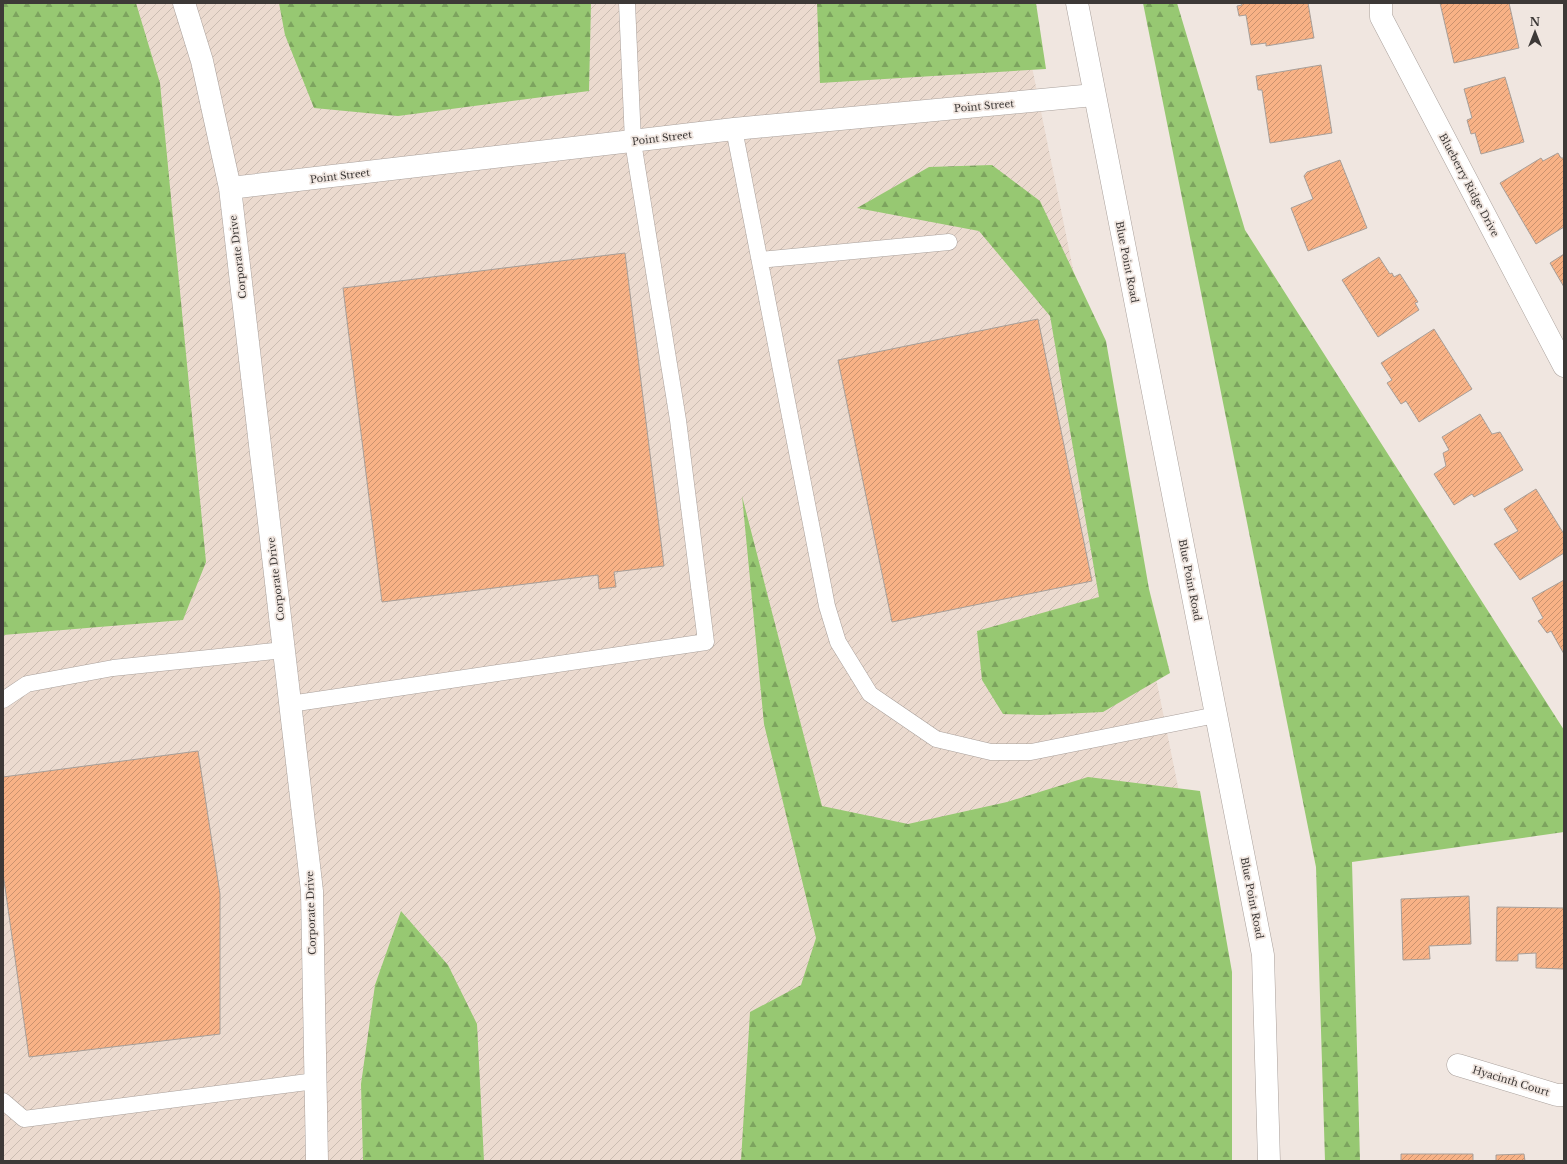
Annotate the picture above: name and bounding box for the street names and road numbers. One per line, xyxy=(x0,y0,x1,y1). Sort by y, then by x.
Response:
street label: Point Street xyxy=(953,97,1015,115)
street label: Point Street xyxy=(631,128,693,148)
street label: Blueberry Ridge Drive xyxy=(1436,131,1502,239)
street label: Point Street xyxy=(309,166,371,186)
street label: Corporate Drive xyxy=(226,214,250,299)
street label: Blue Point Road xyxy=(1113,220,1141,304)
street label: Corporate Drive xyxy=(264,536,288,621)
street label: Blue Point Road xyxy=(1176,538,1204,622)
street label: Blue Point Road xyxy=(1238,856,1266,940)
street label: Corporate Drive xyxy=(303,871,319,955)
street label: Hyacinth Court xyxy=(1471,1063,1551,1099)

